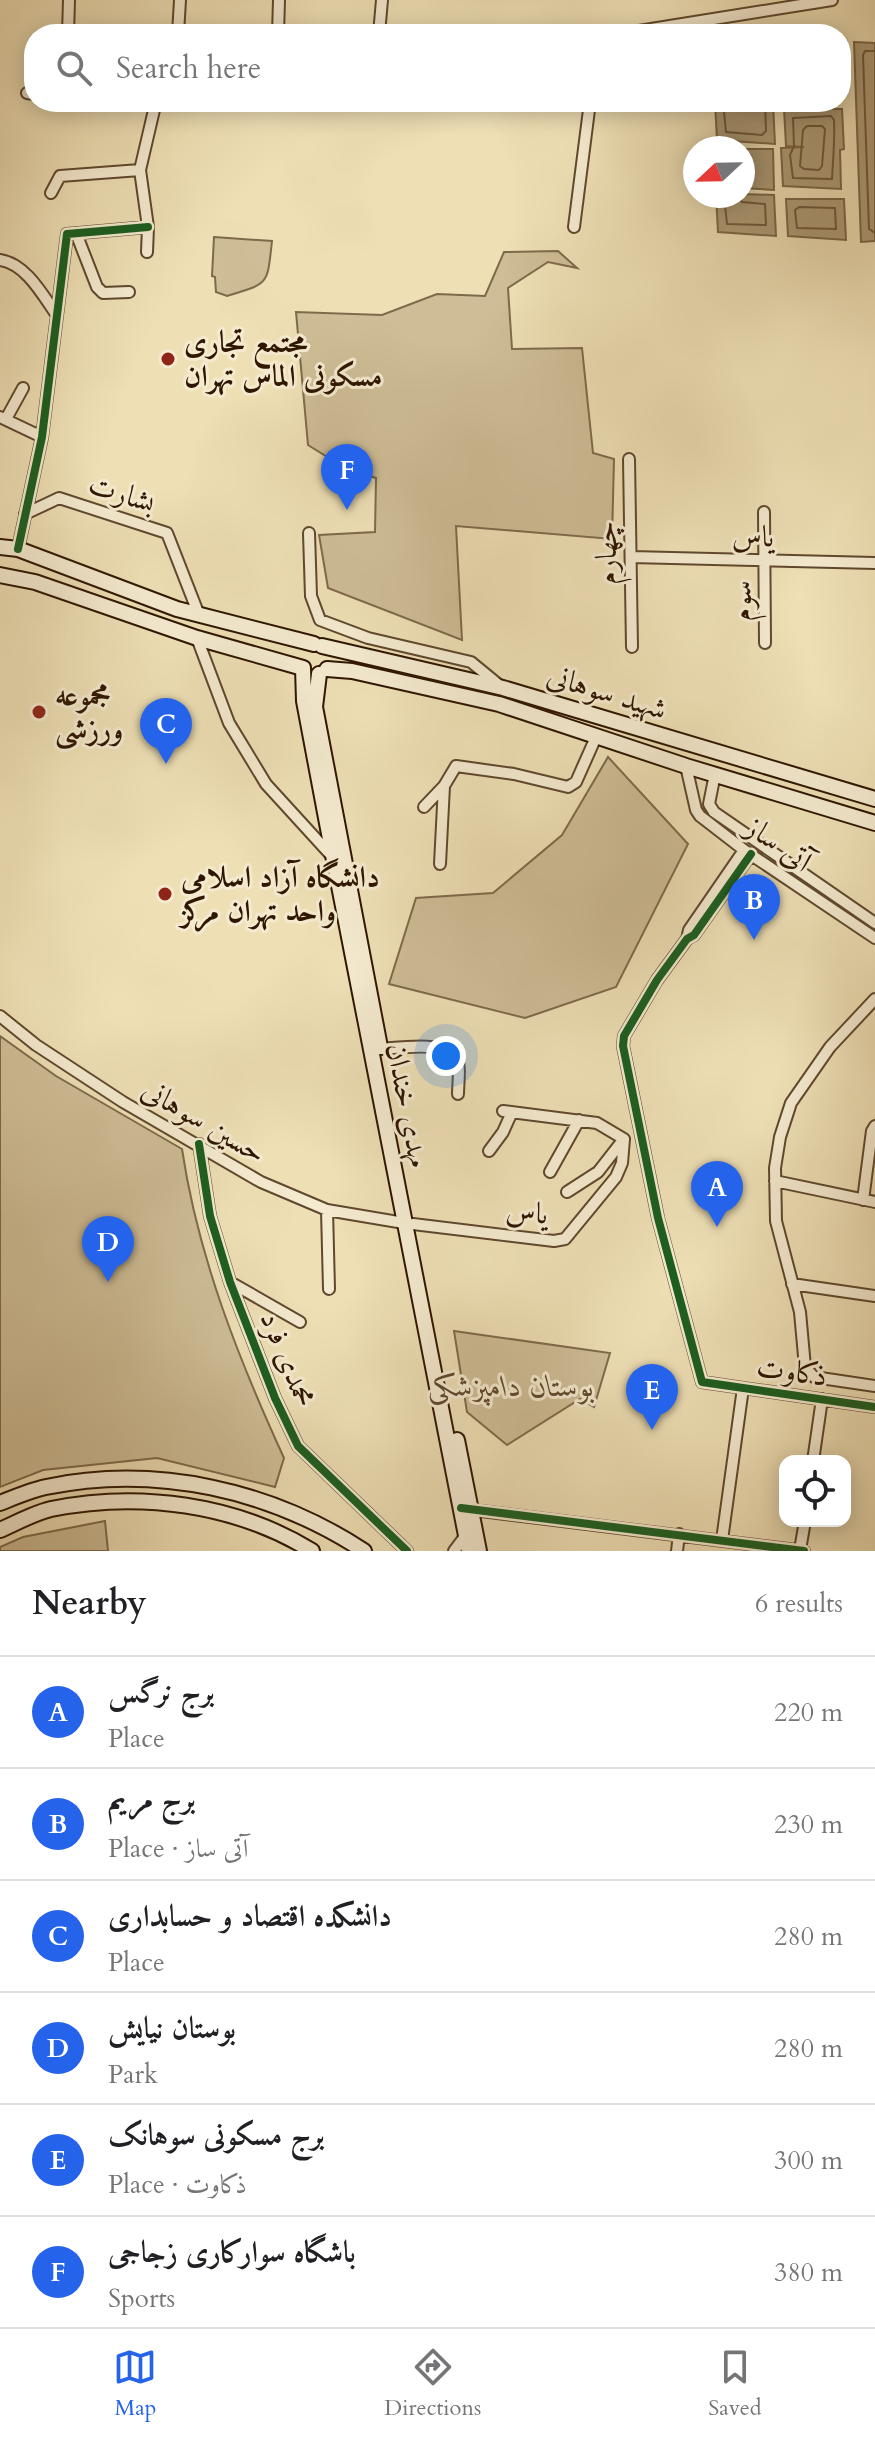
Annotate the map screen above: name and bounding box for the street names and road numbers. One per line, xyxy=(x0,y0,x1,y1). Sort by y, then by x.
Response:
street label: بشارت xyxy=(83,463,161,524)
street label: یاس xyxy=(731,516,776,557)
street label: چهارم xyxy=(585,521,633,585)
street label: سوم xyxy=(721,581,767,621)
street label: شهید سوهانی xyxy=(542,655,672,730)
street label: آتی ساز xyxy=(735,805,823,884)
street label: مهدی خندان xyxy=(375,1039,440,1171)
street label: حسین سوهانی xyxy=(134,1069,273,1174)
street label: یاس xyxy=(504,1190,551,1235)
street label: محمدی فرد xyxy=(250,1305,325,1413)
street label: ذکاوت xyxy=(754,1346,830,1397)

